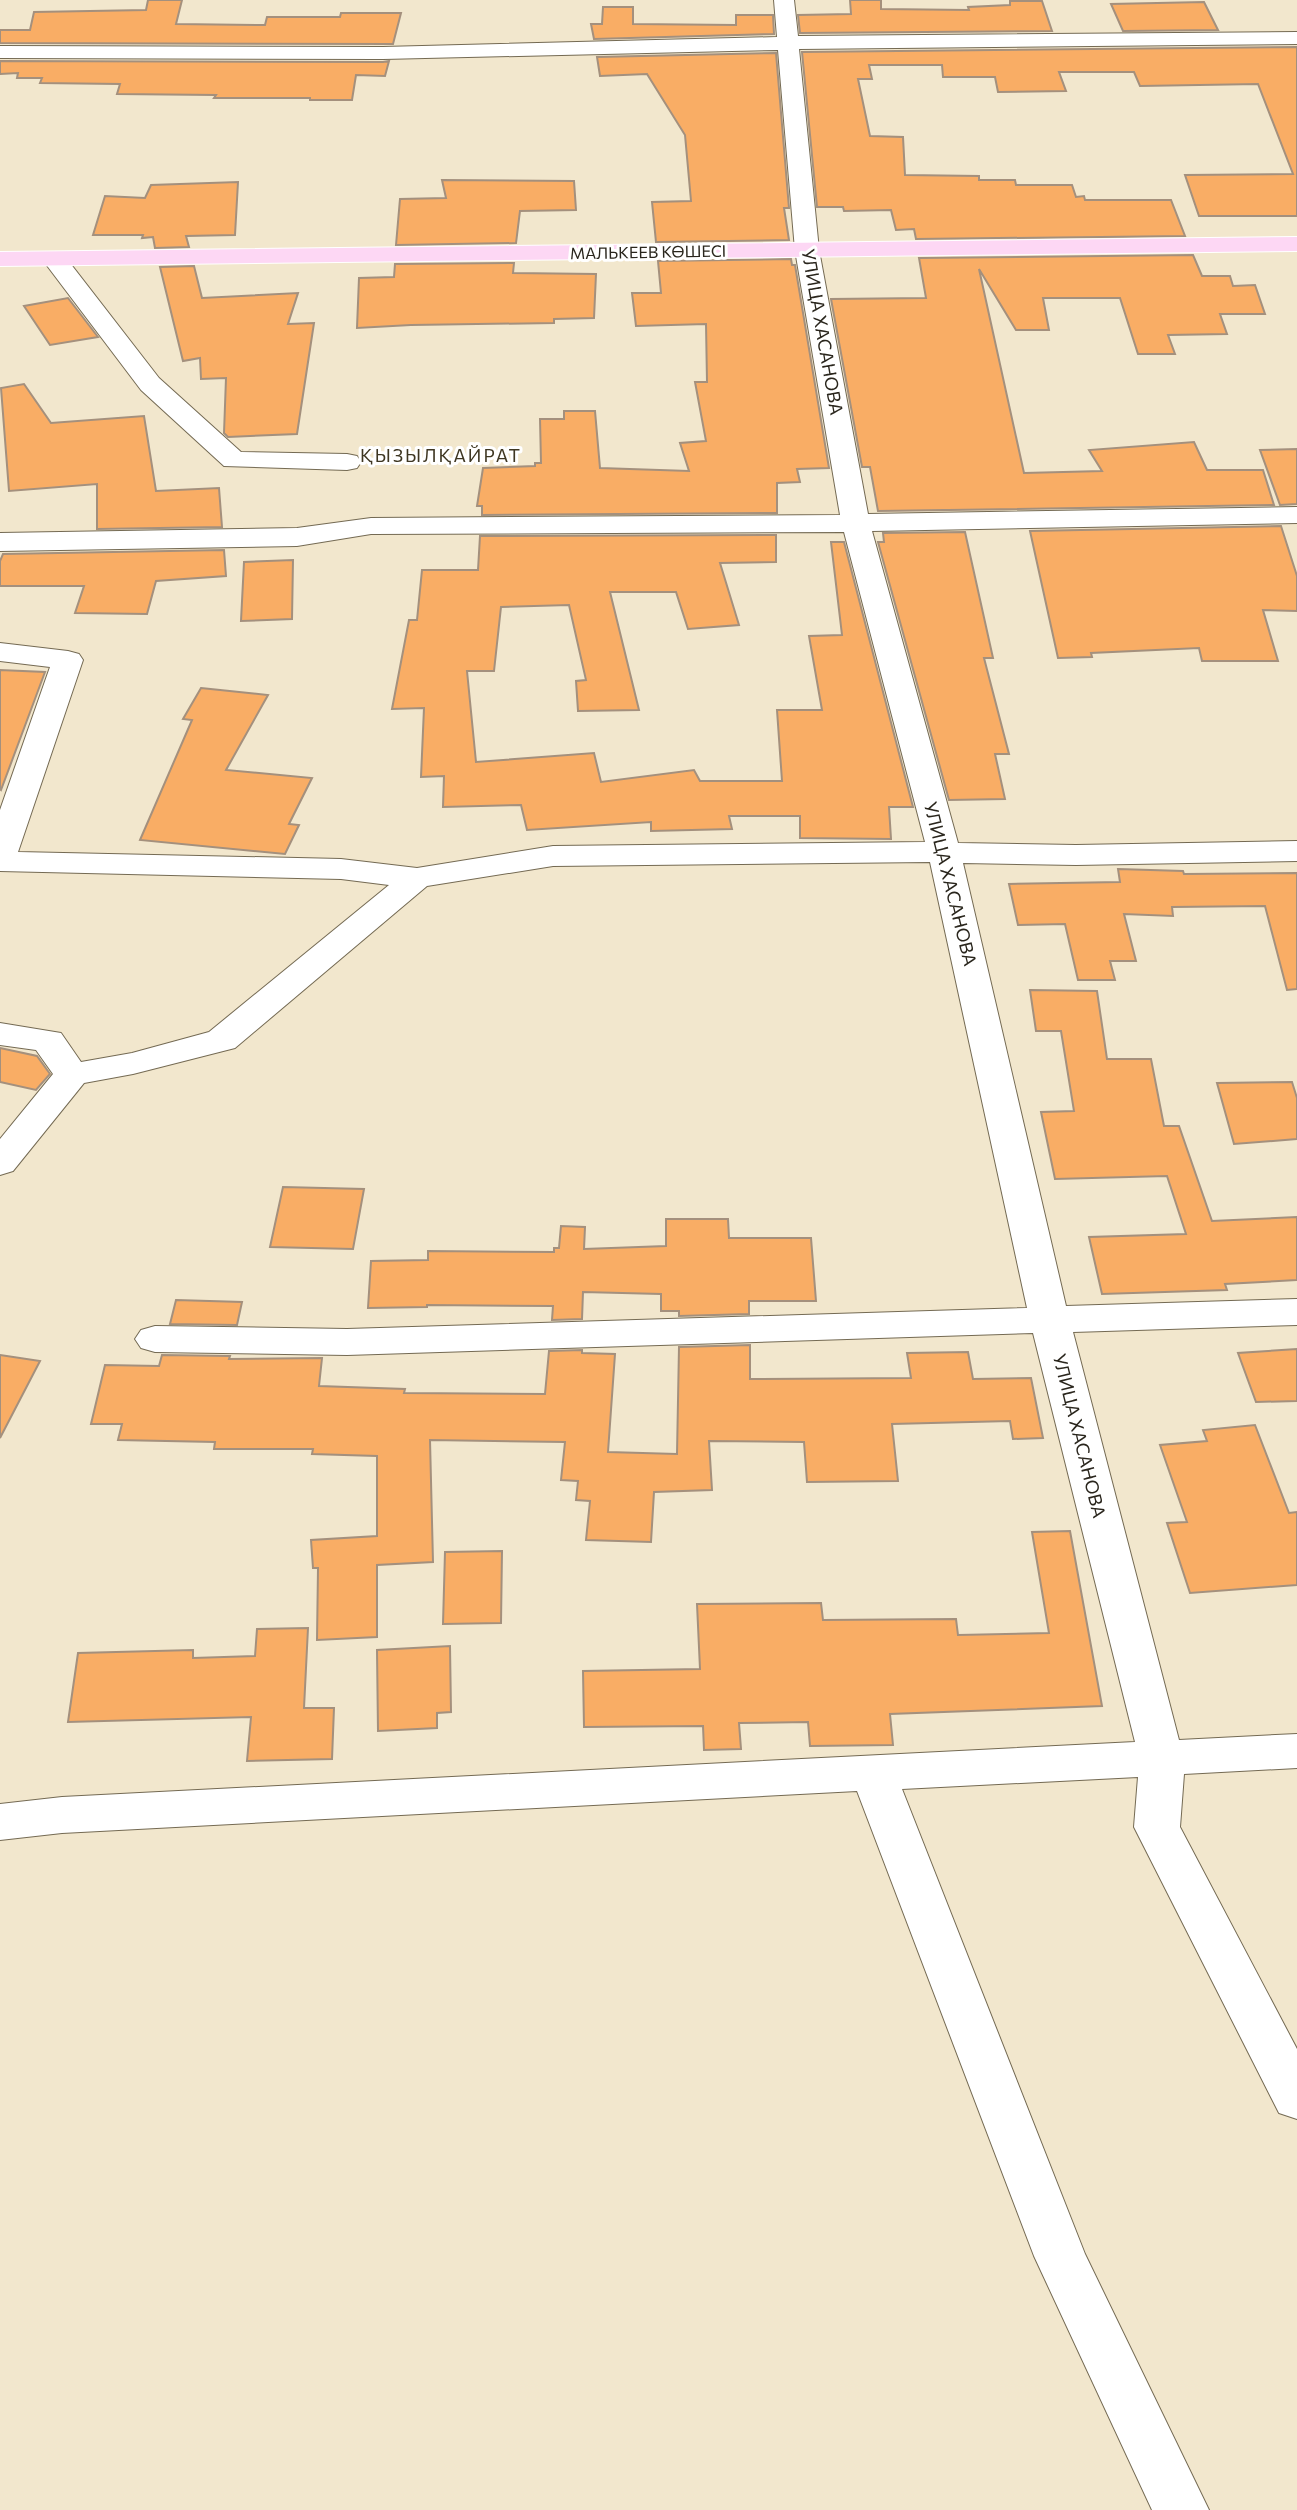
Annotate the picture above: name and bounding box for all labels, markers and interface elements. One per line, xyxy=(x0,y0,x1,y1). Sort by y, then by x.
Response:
street label: МАЛЬКЕЕВ КӨШЕСІ xyxy=(570,241,726,262)
street label: УЛИЦА ХАСАНОВА xyxy=(798,247,848,417)
district label: ҚЫЗЫЛҚАЙРАТ xyxy=(360,444,522,466)
street label: УЛИЦА ХАСАНОВА xyxy=(920,799,982,968)
street label: УЛИЦА ХАСАНОВА xyxy=(1049,1351,1111,1520)

